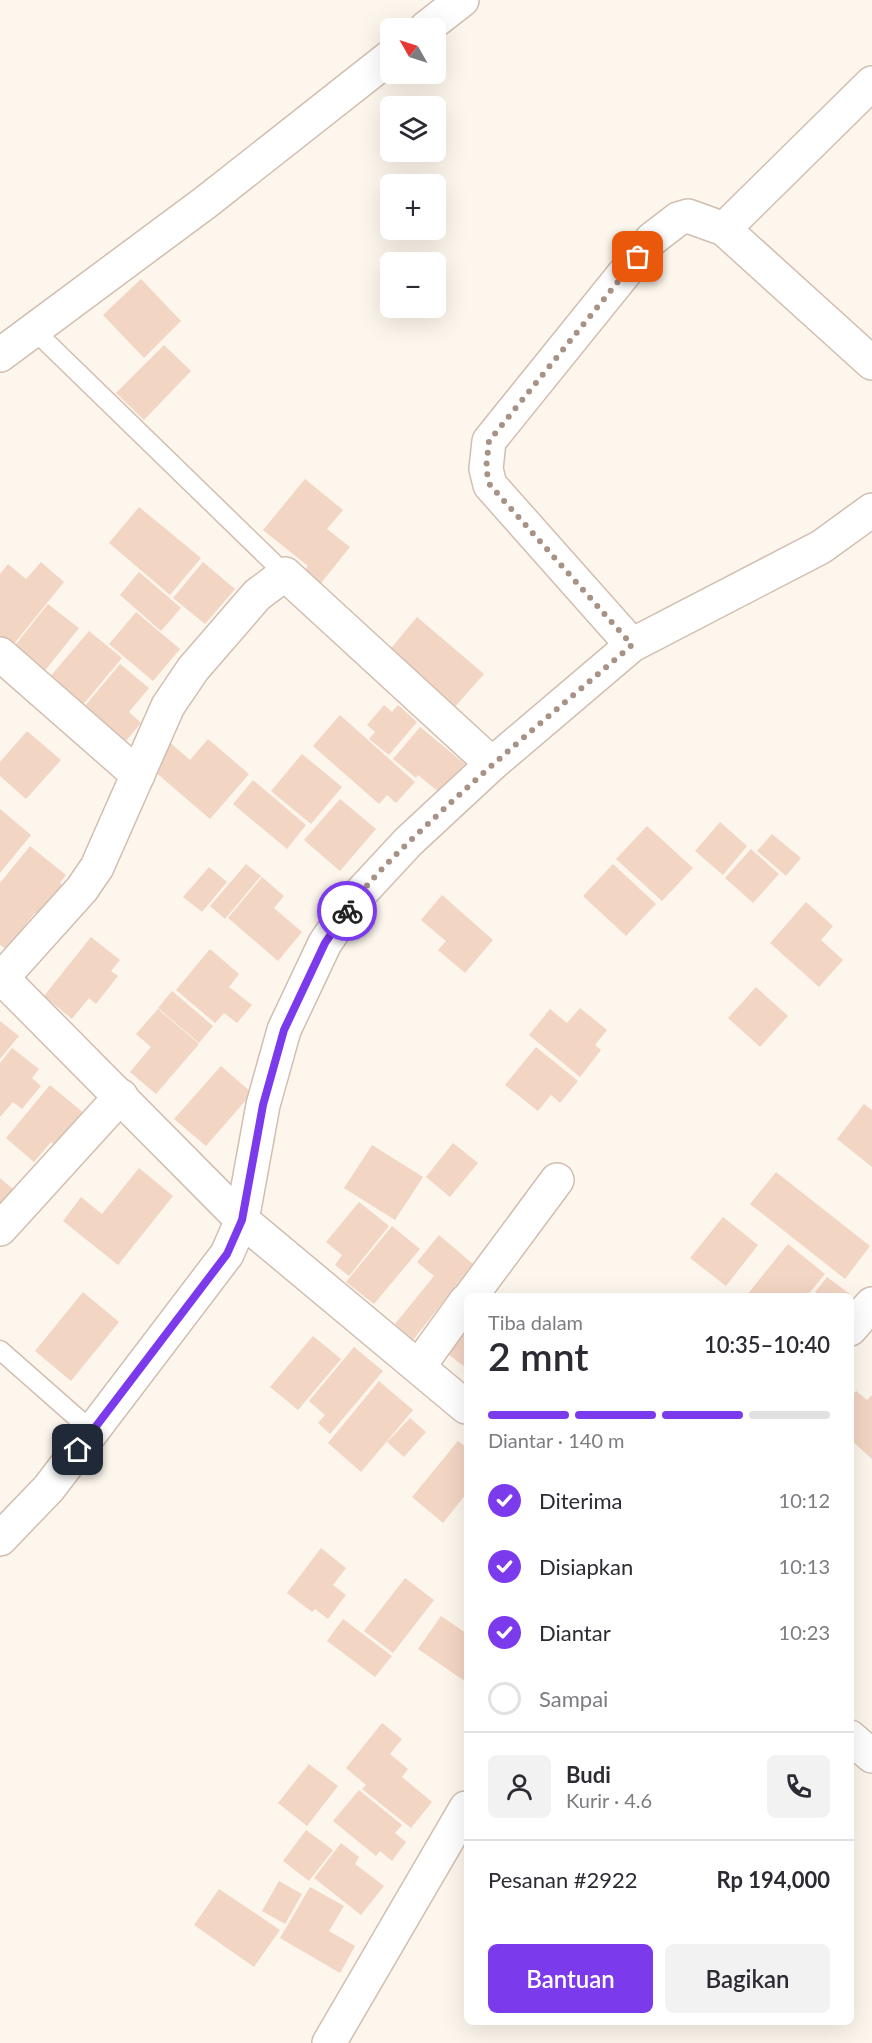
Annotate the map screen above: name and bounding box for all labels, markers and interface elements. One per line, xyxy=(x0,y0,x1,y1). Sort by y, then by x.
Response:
north arrow xyxy=(380,18,446,84)
map controls xyxy=(380,18,446,318)
button: layers xyxy=(380,96,446,162)
button: + xyxy=(380,174,446,240)
pin xyxy=(612,231,663,282)
icon: bag xyxy=(621,240,654,273)
button: − xyxy=(380,252,446,318)
courier xyxy=(317,881,377,941)
icon: bike xyxy=(331,895,364,928)
text: Tiba dalam xyxy=(488,1310,583,1334)
text: 10:35–10:40 xyxy=(704,1331,830,1358)
text: 2 mnt xyxy=(488,1333,589,1379)
pin xyxy=(52,1424,103,1475)
text: Diantar · 140 m xyxy=(488,1428,625,1452)
icon: home xyxy=(61,1433,94,1466)
icon: check xyxy=(488,1484,521,1517)
text: Diterima xyxy=(539,1487,623,1514)
text: 10:12 xyxy=(779,1488,830,1512)
icon: check xyxy=(488,1550,521,1583)
text: Disiapkan xyxy=(539,1553,633,1580)
text: 10:13 xyxy=(779,1554,830,1578)
icon: check xyxy=(488,1616,521,1649)
text: Diantar xyxy=(539,1619,611,1646)
text: 10:23 xyxy=(779,1620,830,1644)
text: Sampai xyxy=(539,1685,608,1712)
button: person xyxy=(488,1755,551,1818)
button: phone xyxy=(767,1755,830,1818)
text: Budi xyxy=(566,1761,611,1788)
text: Kurir · 4.6 xyxy=(566,1788,652,1812)
text: Pesanan #2922 xyxy=(488,1866,638,1893)
text: Rp 194,000 xyxy=(716,1866,830,1893)
button: Bantuan xyxy=(488,1944,653,2013)
button: Bagikan xyxy=(665,1944,830,2013)

